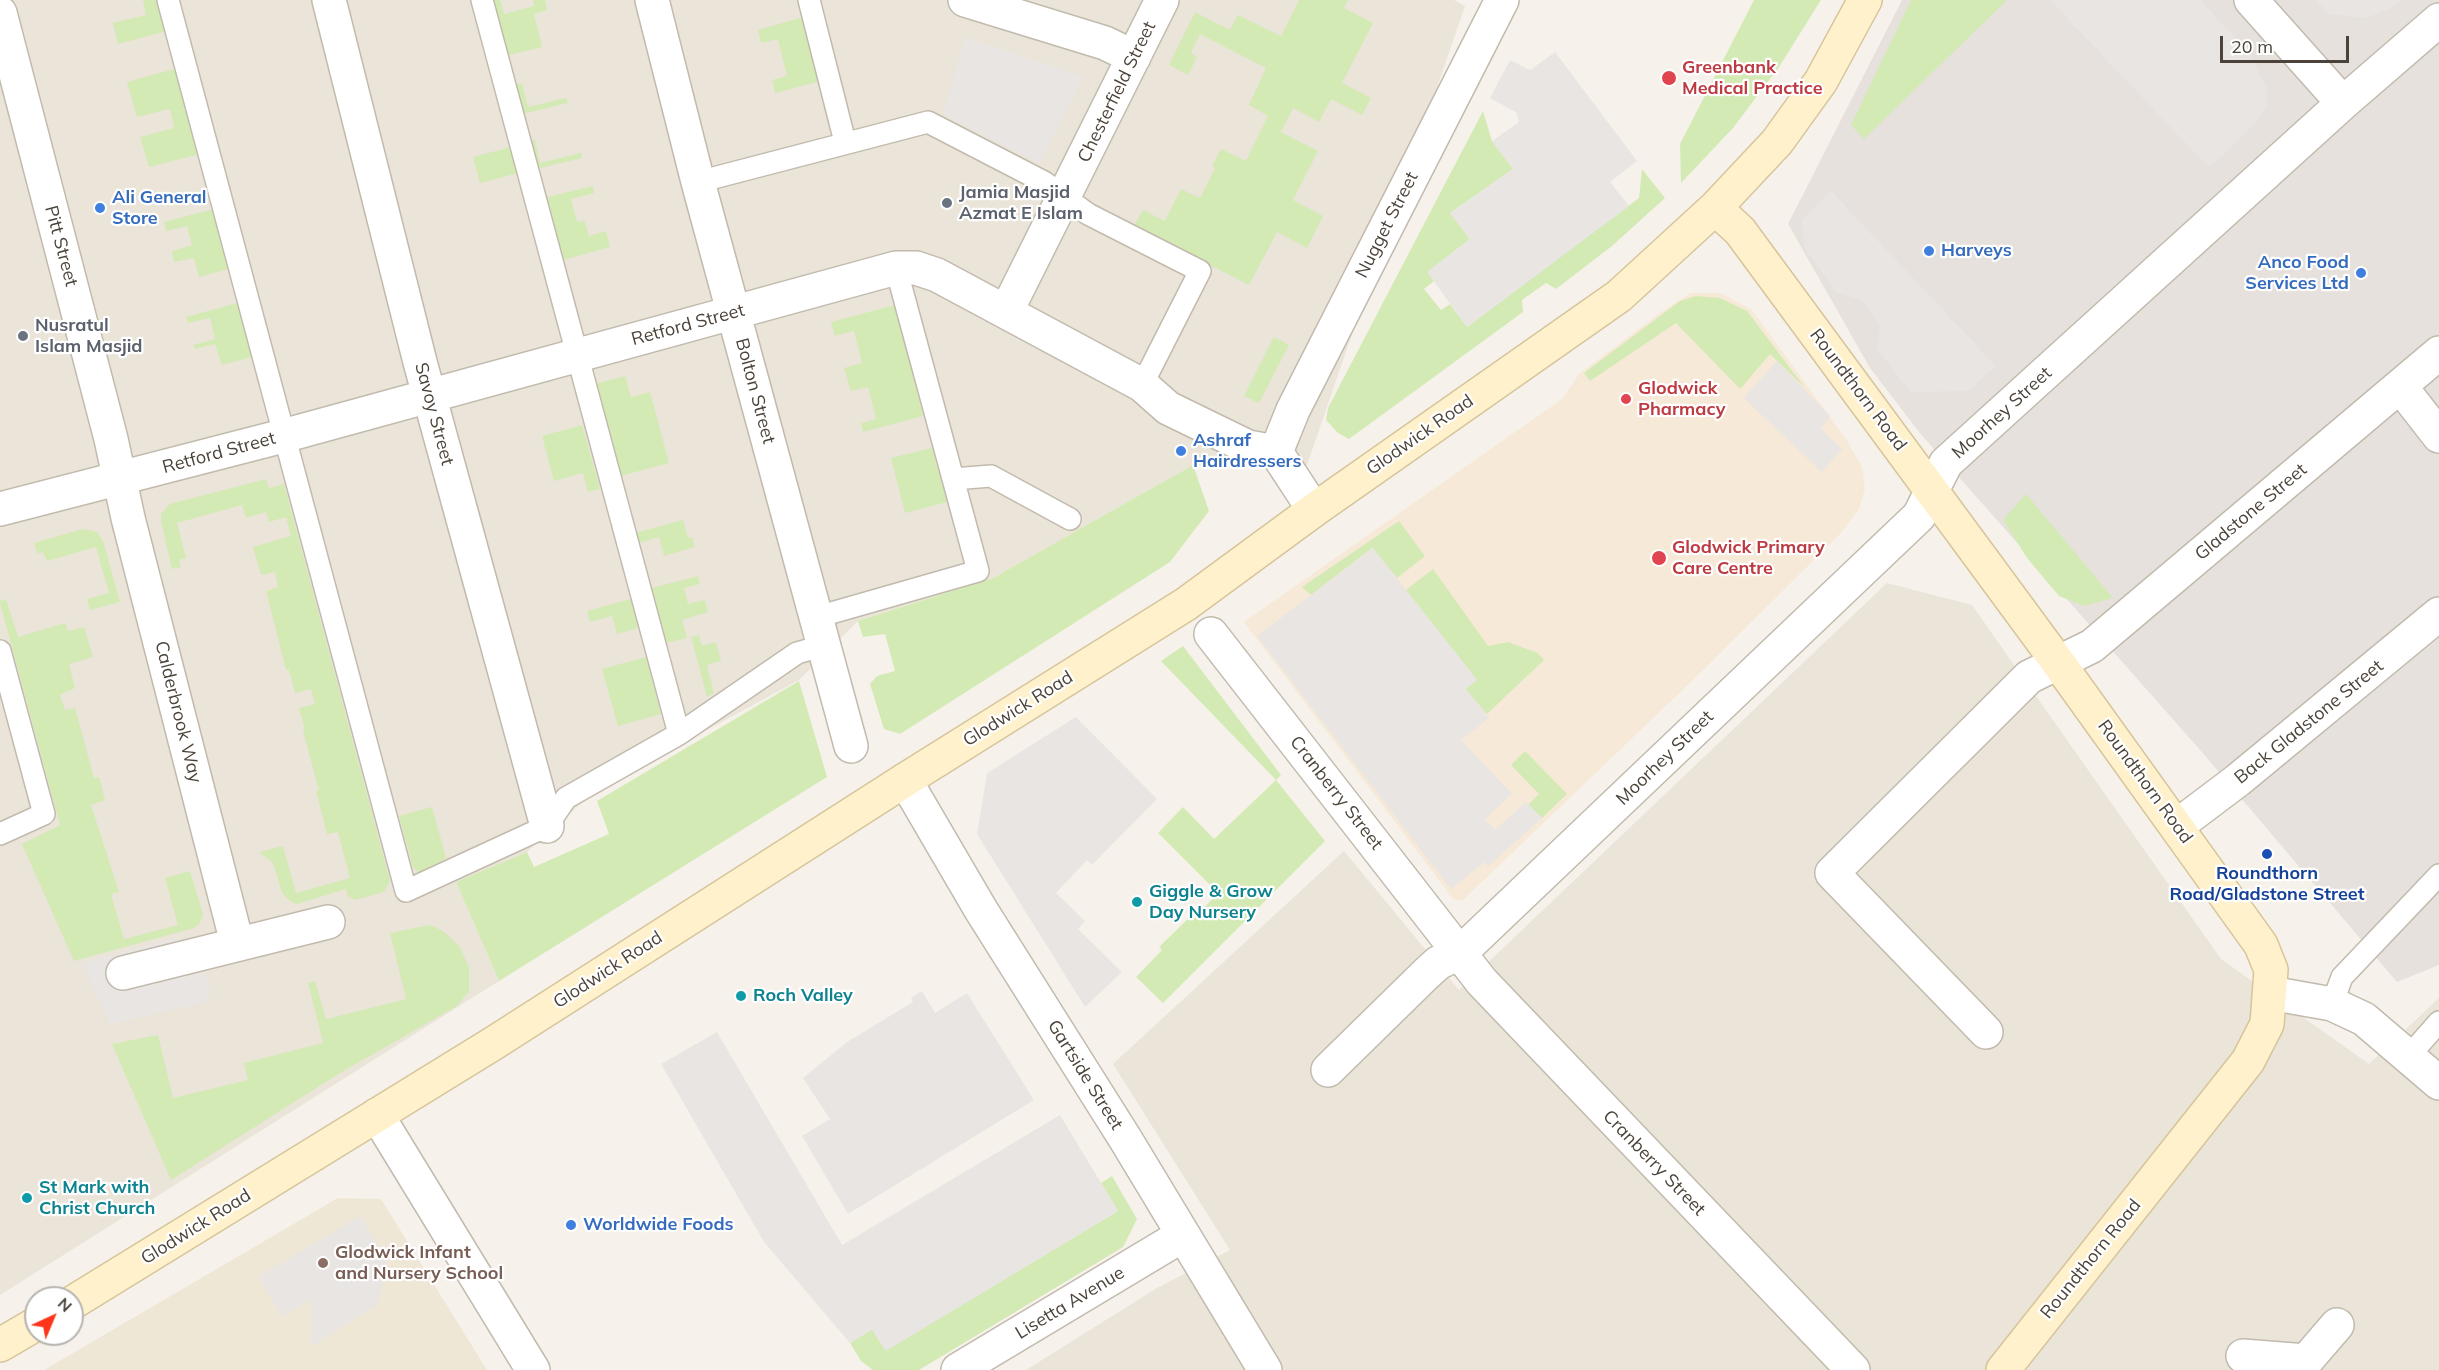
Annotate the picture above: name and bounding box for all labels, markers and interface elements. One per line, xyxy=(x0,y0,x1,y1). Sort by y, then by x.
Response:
street label: Chesterfield Street xyxy=(1073,18,1161,166)
scale bar xyxy=(2223,24,2352,62)
text: 20 m xyxy=(2231,35,2273,58)
place label: Greenbank Medical Practice xyxy=(1682,57,1823,100)
marker: Greenbank Medical Practice xyxy=(1660,69,1678,87)
street label: Nugget Street xyxy=(1351,168,1423,282)
place label: Jamia Masjid Azmat E Islam xyxy=(959,182,1083,224)
place label: Ali General Store xyxy=(112,187,207,230)
marker: Jamia Masjid Azmat E Islam xyxy=(940,196,954,210)
marker: Ali General Store xyxy=(93,201,107,215)
street label: Pitt Street xyxy=(40,203,82,289)
place label: Harveys xyxy=(1941,240,2012,262)
marker: Harveys xyxy=(1922,244,1936,258)
place label: Anco Food Services Ltd xyxy=(2245,252,2349,294)
marker: Anco Food Services Ltd xyxy=(2354,266,2368,280)
street label: Retford Street xyxy=(629,300,747,350)
place label: Nusratul Islam Masjid xyxy=(35,315,142,358)
street label: Roundthorn Road xyxy=(1805,325,1911,455)
marker: Nusratul Islam Masjid xyxy=(16,329,30,343)
street label: Bolton Street xyxy=(731,336,779,446)
street label: Savoy Street xyxy=(410,360,458,468)
street label: Moorhey Street xyxy=(1948,363,2056,463)
place label: Glodwick Pharmacy xyxy=(1638,378,1725,420)
street label: Glodwick Road xyxy=(1362,390,1478,480)
marker: Glodwick Pharmacy xyxy=(1619,392,1633,406)
street label: Retford Street xyxy=(160,428,278,478)
place label: Ashraf Hairdressers xyxy=(1193,430,1302,472)
marker: Ashraf Hairdressers xyxy=(1174,444,1188,458)
street label: Gladstone Street xyxy=(2191,459,2311,565)
place label: Glodwick Primary Care Centre xyxy=(1672,537,1825,580)
marker: Glodwick Primary Care Centre xyxy=(1650,549,1668,567)
street label: Calderbrook Way xyxy=(150,639,206,785)
street label: Back Gladstone Street xyxy=(2230,655,2388,789)
street label: Glodwick Road xyxy=(959,667,1077,751)
street label: Moorhey Street xyxy=(1612,706,1718,810)
street label: Roundthorn Road xyxy=(2093,716,2197,848)
street label: Cranberry Street xyxy=(1285,732,1387,854)
marker: Roundthorn Road/Gladstone Street xyxy=(2260,847,2274,861)
place label: Roundthorn Road/Gladstone Street xyxy=(2170,863,2364,906)
place label: Giggle & Grow Day Nursery xyxy=(1149,881,1273,924)
marker: Giggle & Grow Day Nursery xyxy=(1130,895,1144,909)
street label: Glodwick Road xyxy=(550,927,666,1013)
place label: Roch Valley xyxy=(753,985,853,1007)
marker: Roch Valley xyxy=(734,989,748,1003)
street label: Gartside Street xyxy=(1043,1016,1127,1134)
street label: Cranberry Street xyxy=(1598,1106,1710,1220)
place label: St Mark with Christ Church xyxy=(39,1177,155,1220)
street label: Glodwick Road xyxy=(137,1185,255,1269)
marker: St Mark with Christ Church xyxy=(20,1191,34,1205)
street label: Roundthorn Road xyxy=(2036,1195,2146,1323)
place label: Worldwide Foods xyxy=(583,1214,734,1236)
marker: Worldwide Foods xyxy=(564,1218,578,1232)
place label: Glodwick Infant and Nursery School xyxy=(335,1242,503,1284)
marker: Glodwick Infant and Nursery School xyxy=(316,1256,330,1270)
street label: Lisetta Avenue xyxy=(1012,1262,1128,1344)
north arrow xyxy=(24,1286,84,1346)
text: N xyxy=(54,1293,76,1316)

